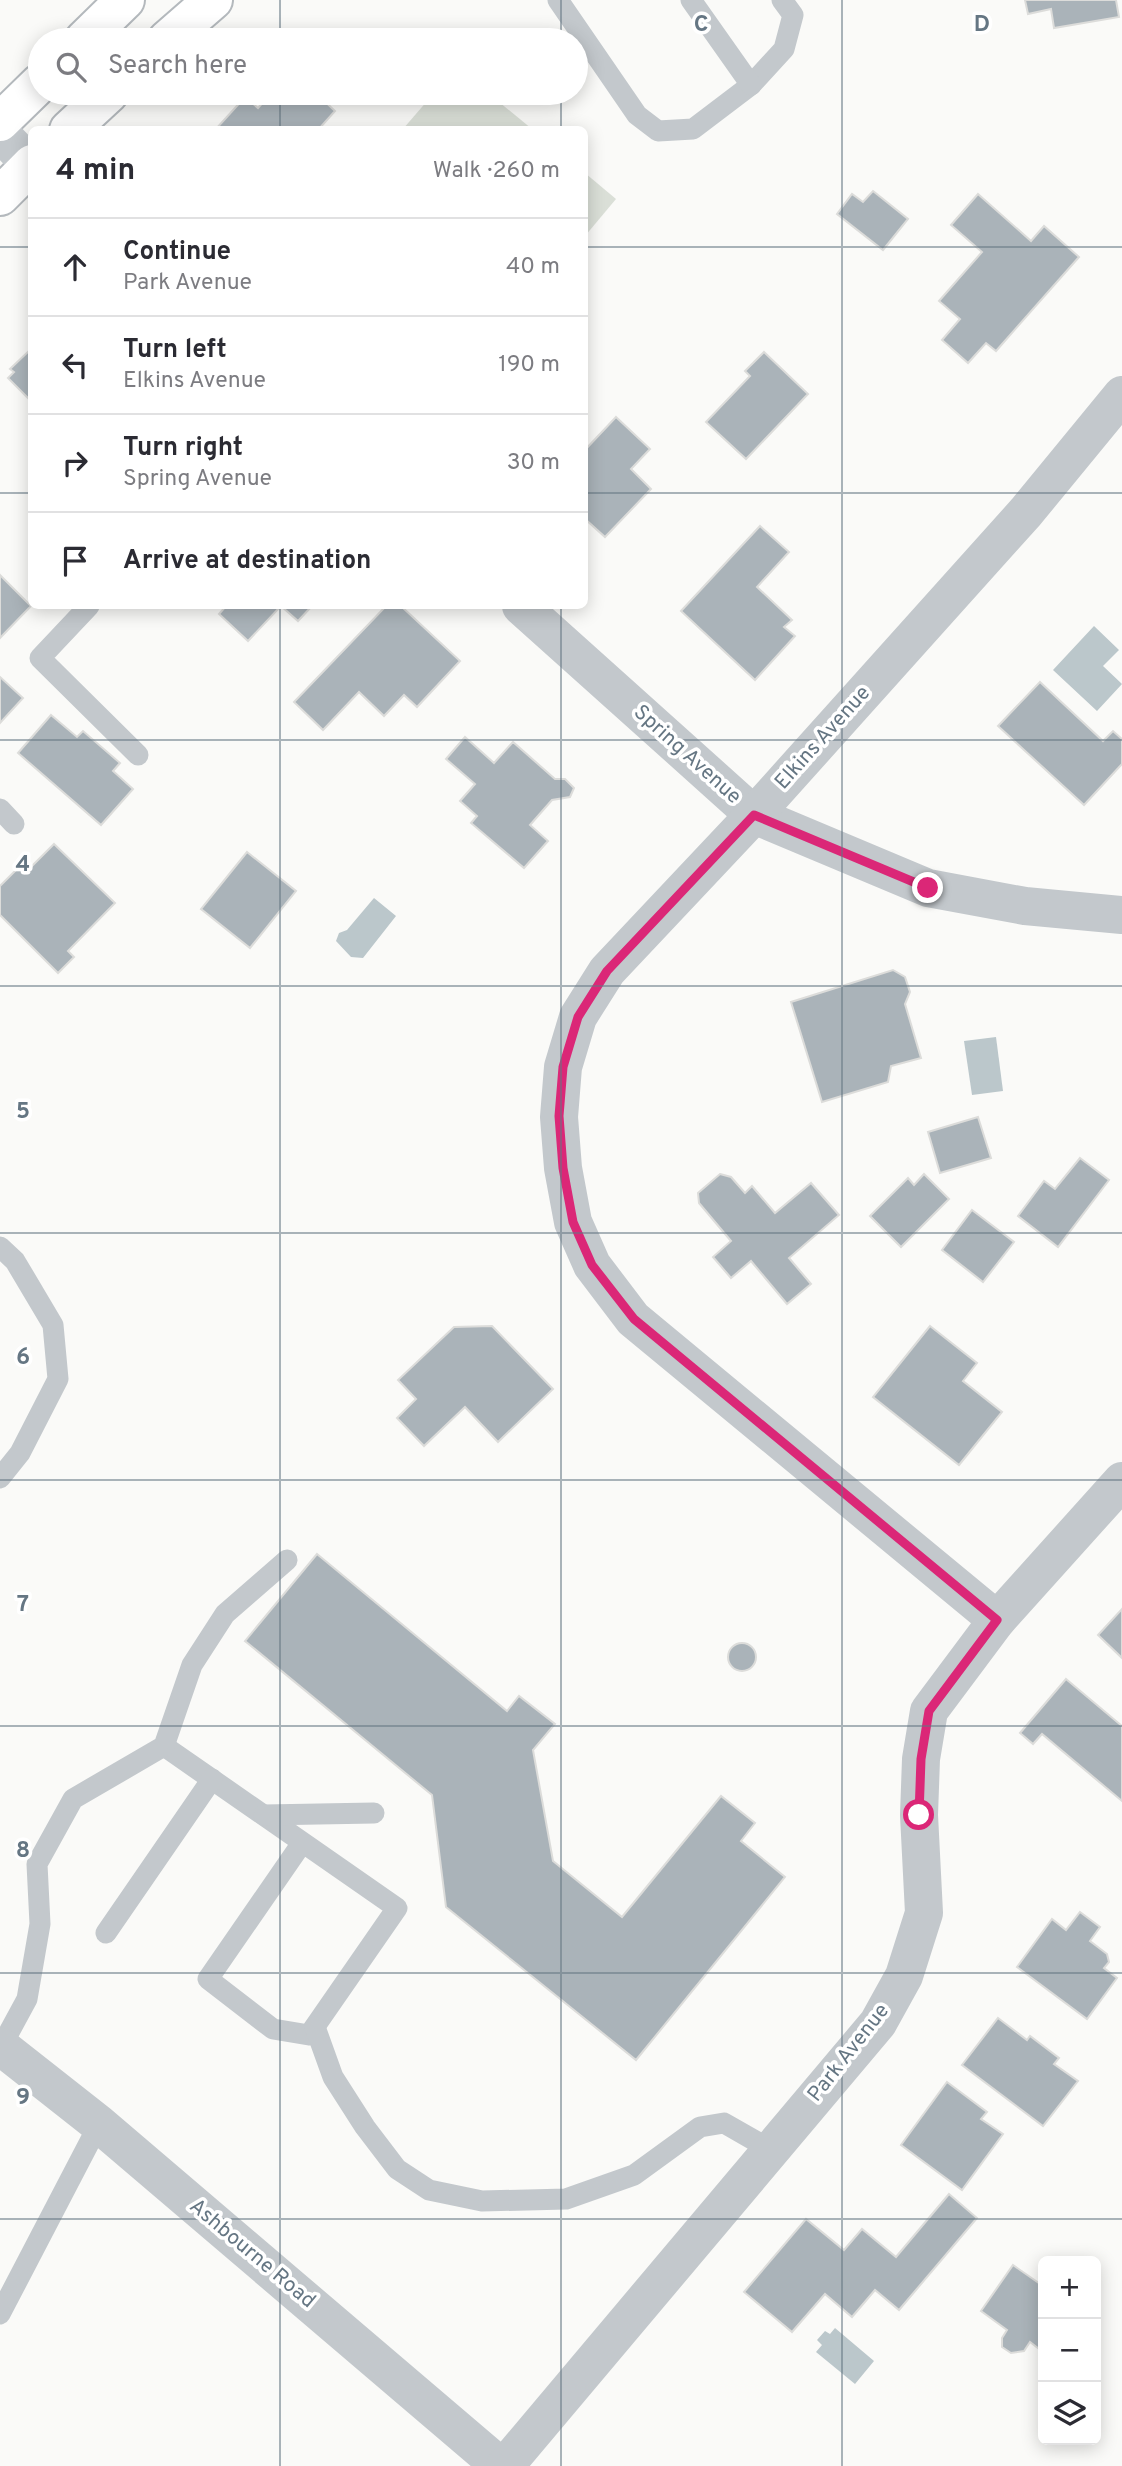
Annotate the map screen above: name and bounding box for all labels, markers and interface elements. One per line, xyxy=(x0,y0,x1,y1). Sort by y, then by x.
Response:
text: C xyxy=(694,11,708,40)
text: D xyxy=(974,11,990,40)
search box xyxy=(28,28,588,105)
icon: search xyxy=(52,48,90,86)
text: Search here xyxy=(108,50,247,83)
text: 4 min xyxy=(56,153,135,190)
text: Walk · 260 m xyxy=(433,157,560,186)
text: Continue xyxy=(123,236,231,269)
icon: ahead xyxy=(56,248,94,286)
text: 40 m xyxy=(506,253,560,282)
text: Park Avenue xyxy=(123,269,252,298)
text: Turn left xyxy=(123,334,227,367)
icon: left xyxy=(56,346,94,384)
text: 190 m xyxy=(498,351,560,380)
text: Elkins Avenue xyxy=(123,367,266,396)
text: Turn right xyxy=(123,432,243,465)
icon: right xyxy=(56,444,94,482)
text: 30 m xyxy=(507,449,560,478)
text: Spring Avenue xyxy=(123,465,272,494)
icon: arrive xyxy=(56,542,94,580)
text: Arrive at destination xyxy=(123,545,371,578)
street label: Elkins Avenue xyxy=(769,680,877,796)
street label: Spring Avenue xyxy=(627,699,747,811)
text: 4 xyxy=(16,851,30,880)
route end xyxy=(912,872,943,903)
text: 5 xyxy=(16,1098,30,1127)
text: 6 xyxy=(16,1344,30,1373)
text: 7 xyxy=(17,1591,29,1620)
route start xyxy=(903,1799,934,1830)
text: 8 xyxy=(16,1837,30,1866)
street label: Park Avenue xyxy=(802,1998,896,2108)
text: 9 xyxy=(16,2084,30,2113)
street label: Ashbourne Road xyxy=(183,2193,321,2315)
map controls xyxy=(1038,2256,1101,2445)
button: + xyxy=(1038,2256,1101,2319)
button: − xyxy=(1038,2319,1101,2382)
button: layers xyxy=(1038,2382,1101,2445)

